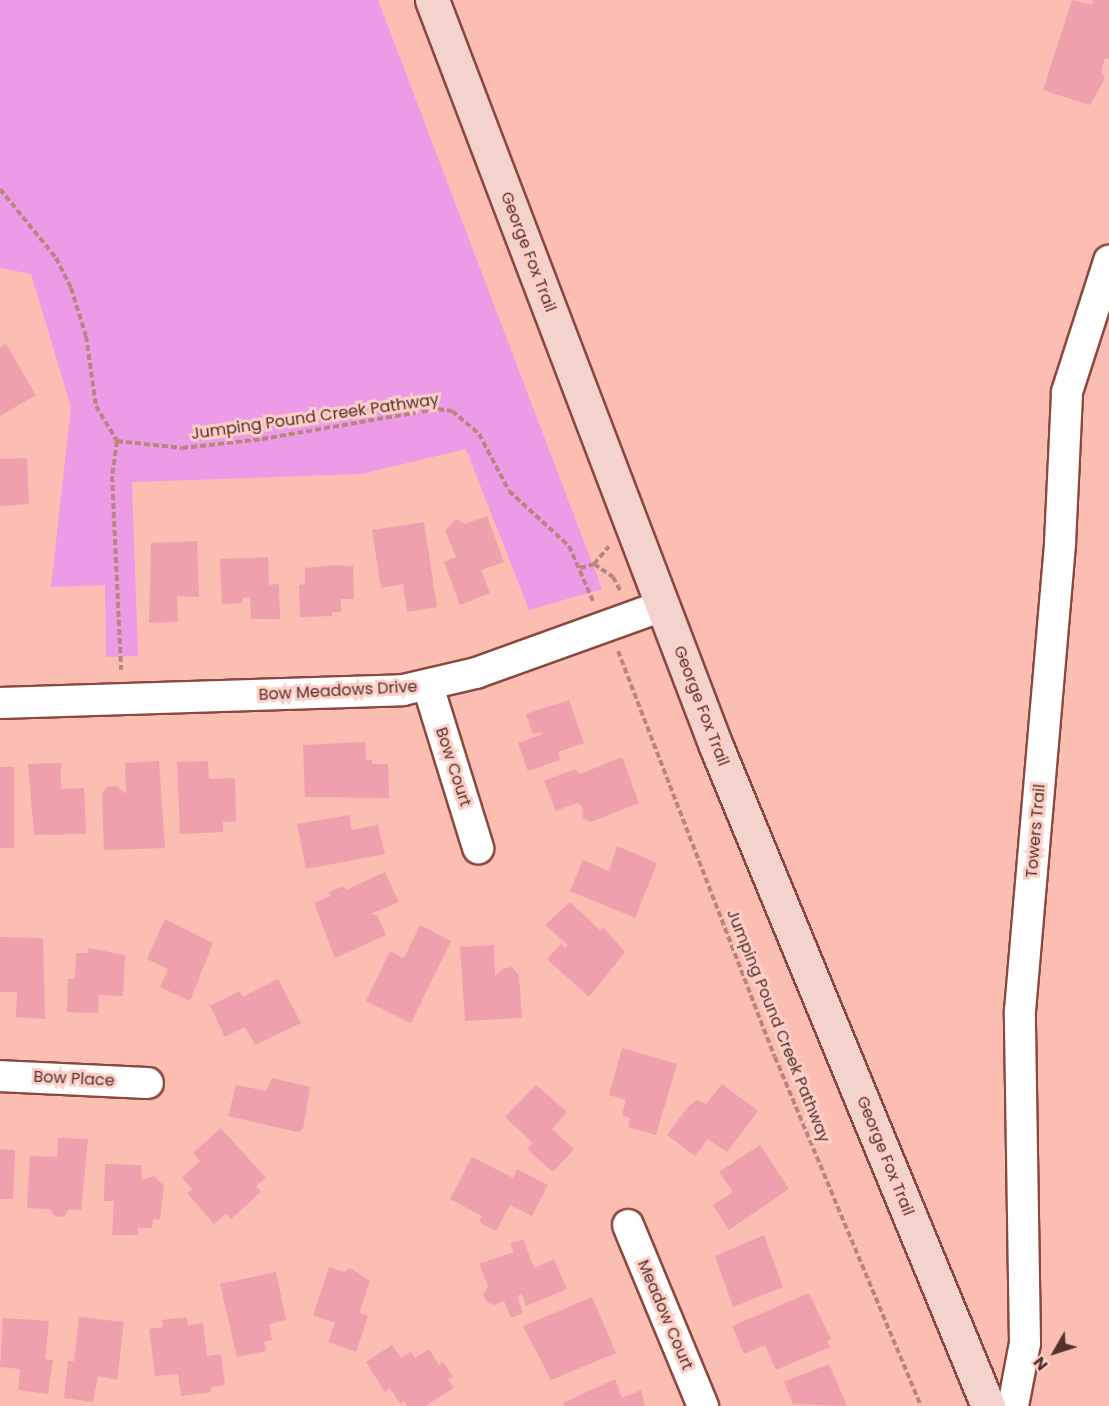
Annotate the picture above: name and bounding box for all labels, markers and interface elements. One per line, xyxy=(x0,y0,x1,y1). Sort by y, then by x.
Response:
street label: George Fox Trail xyxy=(496,189,560,315)
street label: Jumping Pound Creek Pathway xyxy=(190,390,440,444)
street label: George Fox Trail xyxy=(669,643,733,769)
street label: Bow Meadows Drive xyxy=(258,677,418,705)
street label: Bow Court xyxy=(431,725,475,809)
street label: Towers Trail xyxy=(1022,783,1050,879)
street label: Jumping Pound Creek Pathway xyxy=(722,906,834,1146)
street label: Bow Place xyxy=(33,1067,115,1091)
street label: George Fox Trail xyxy=(852,1093,918,1219)
street label: Meadow Court xyxy=(633,1257,697,1373)
north arrow xyxy=(1025,1322,1085,1382)
text: N xyxy=(1028,1352,1053,1376)

